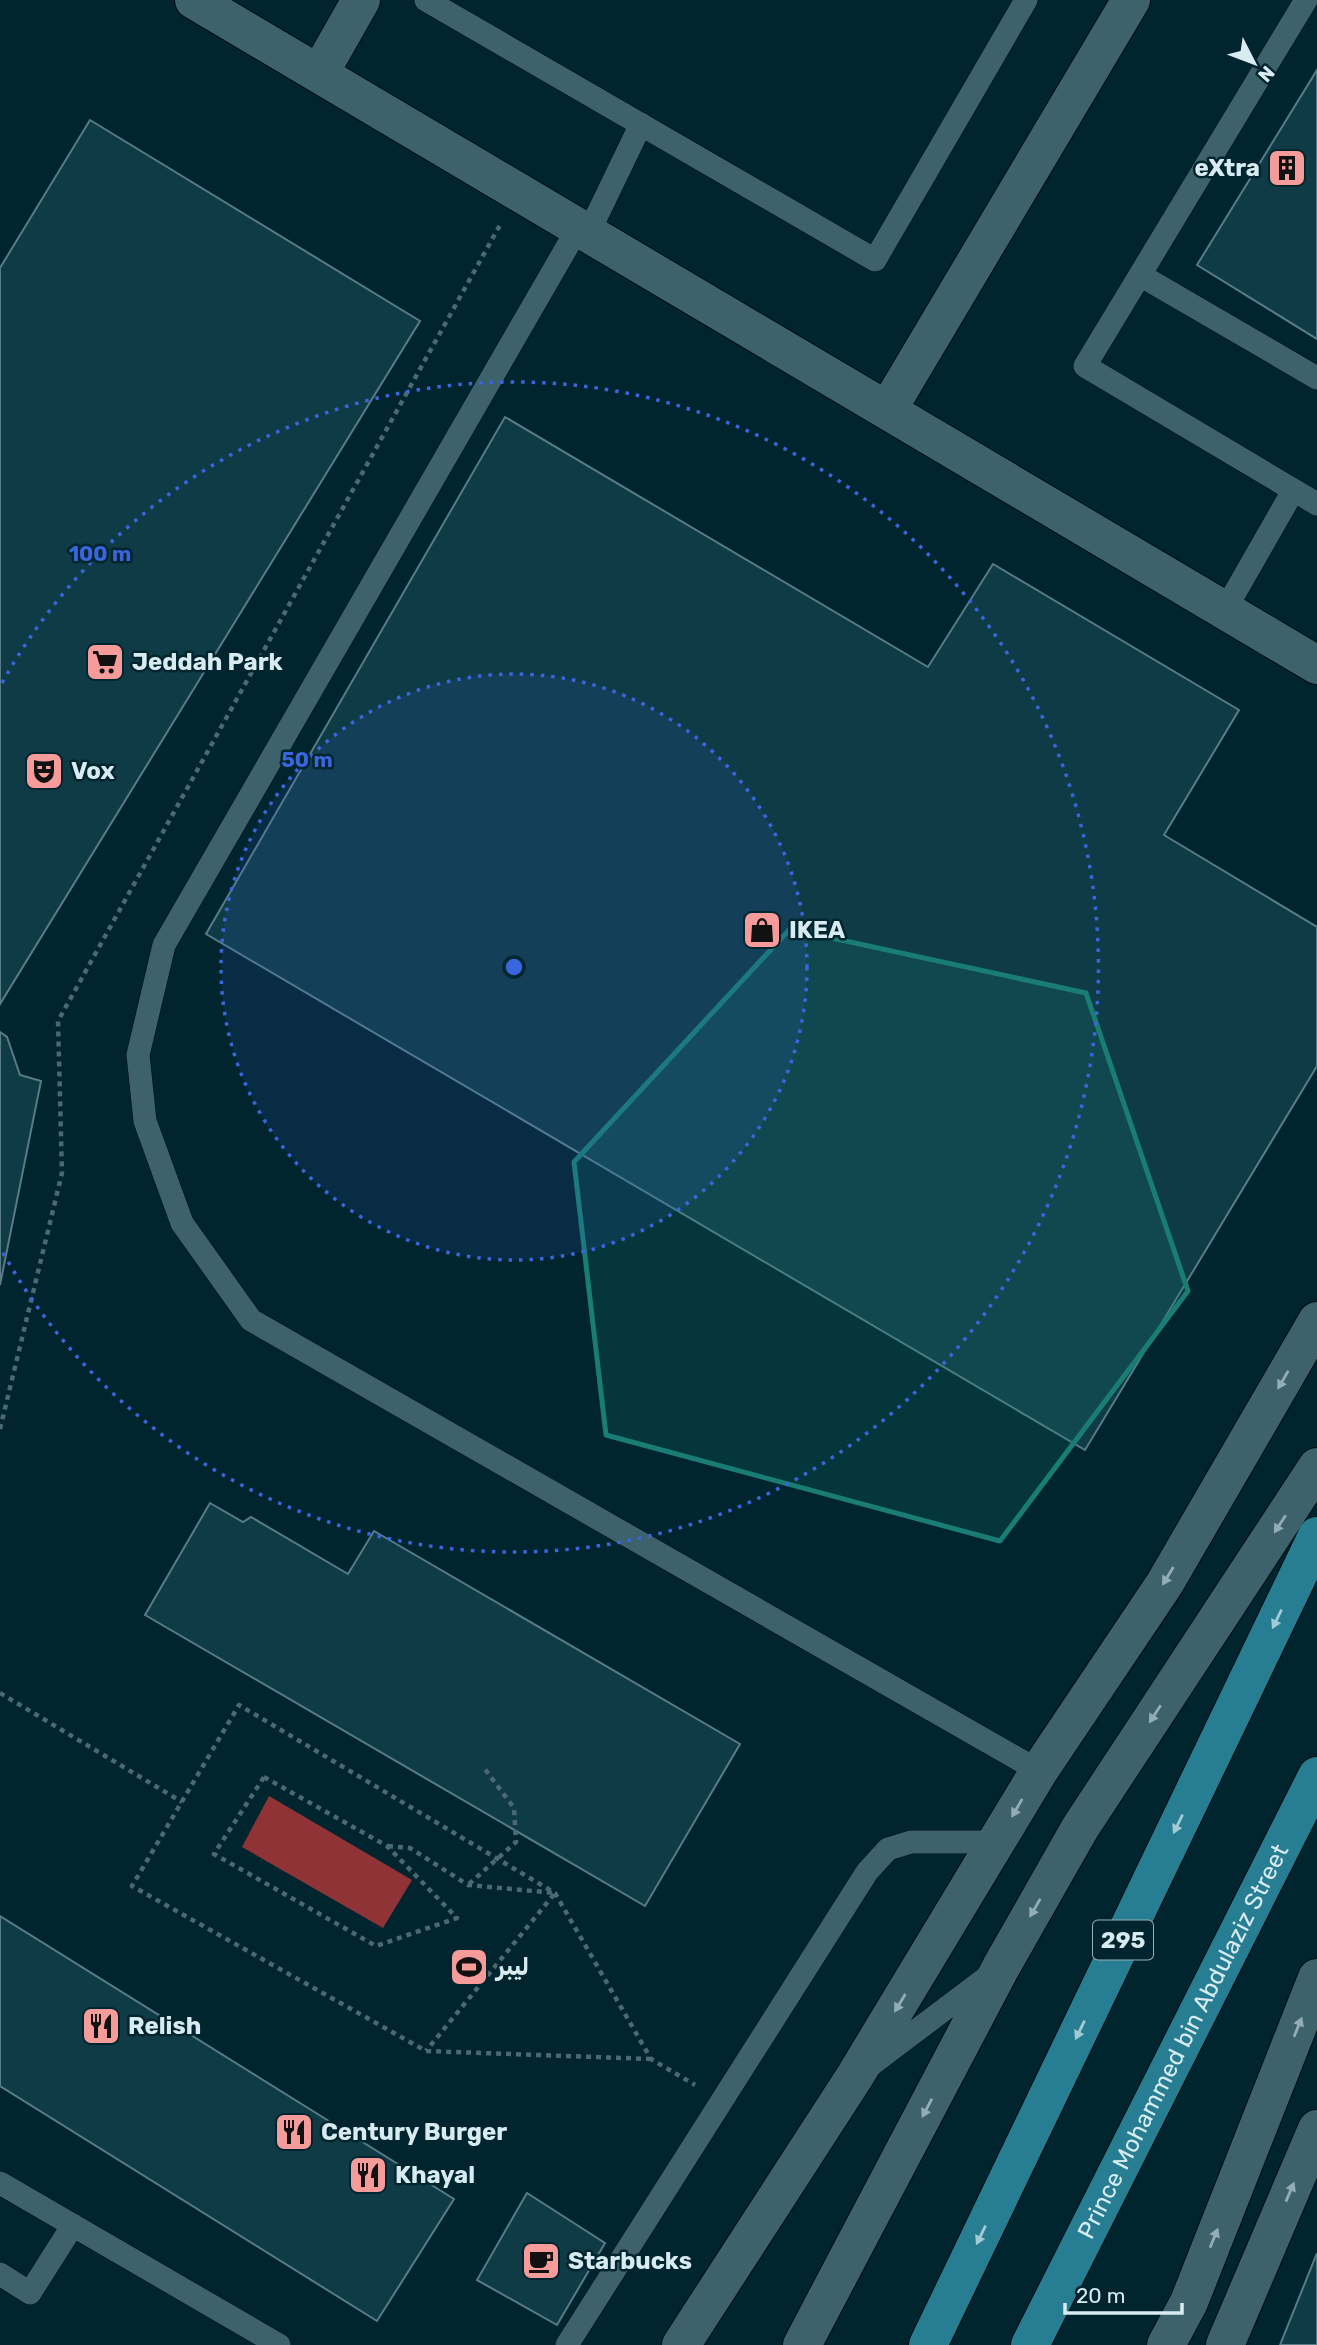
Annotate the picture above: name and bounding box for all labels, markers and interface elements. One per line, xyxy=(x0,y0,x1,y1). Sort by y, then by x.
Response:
north arrow xyxy=(1219,28,1289,98)
text: N xyxy=(1253,61,1279,87)
building icon: eXtra xyxy=(1266,147,1308,189)
place label: eXtra xyxy=(1194,154,1260,182)
text: 100 m xyxy=(69,541,131,566)
supermarket icon: Jeddah Park xyxy=(84,641,126,683)
place label: Jeddah Park xyxy=(132,648,283,676)
text: 50 m xyxy=(281,747,333,772)
theatre icon: Vox xyxy=(23,750,65,792)
place label: Vox xyxy=(71,757,115,785)
shop icon: IKEA xyxy=(741,909,783,951)
place label: IKEA xyxy=(789,916,845,944)
centre of rings xyxy=(502,955,526,979)
one-way arrow xyxy=(1277,1370,1289,1389)
one-way arrow xyxy=(1273,1514,1286,1534)
one-way arrow xyxy=(1162,1567,1175,1586)
one-way arrow xyxy=(1271,1609,1282,1629)
one-way arrow xyxy=(1149,1705,1162,1724)
one-way arrow xyxy=(1011,1798,1023,1818)
one-way arrow xyxy=(1173,1814,1184,1835)
street label: Prince Mohammed bin Abdulaziz Street xyxy=(1072,1839,1294,2243)
one-way arrow xyxy=(1029,1898,1041,1917)
road number: 295 xyxy=(1093,1921,1153,1960)
sports icon: ليبر xyxy=(448,1946,490,1988)
place label: ليبر xyxy=(494,1953,529,1981)
one-way arrow xyxy=(893,1993,906,2012)
restaurant icon: Relish xyxy=(80,2005,122,2047)
place label: Relish xyxy=(128,2012,201,2040)
one-way arrow xyxy=(1292,2016,1303,2037)
one-way arrow xyxy=(1074,2020,1085,2040)
one-way arrow xyxy=(921,2098,933,2118)
restaurant icon: Century Burger xyxy=(273,2111,315,2153)
place label: Century Burger xyxy=(321,2118,507,2146)
restaurant icon: Khayal xyxy=(347,2154,389,2196)
place label: Khayal xyxy=(395,2161,475,2189)
one-way arrow xyxy=(1284,2182,1296,2202)
one-way arrow xyxy=(975,2225,987,2245)
one-way arrow xyxy=(1208,2227,1219,2248)
cafe icon: Starbucks xyxy=(520,2240,562,2282)
place label: Starbucks xyxy=(568,2247,692,2275)
scale bar xyxy=(1065,2272,1182,2316)
text: 20 m xyxy=(1076,2283,1125,2308)

